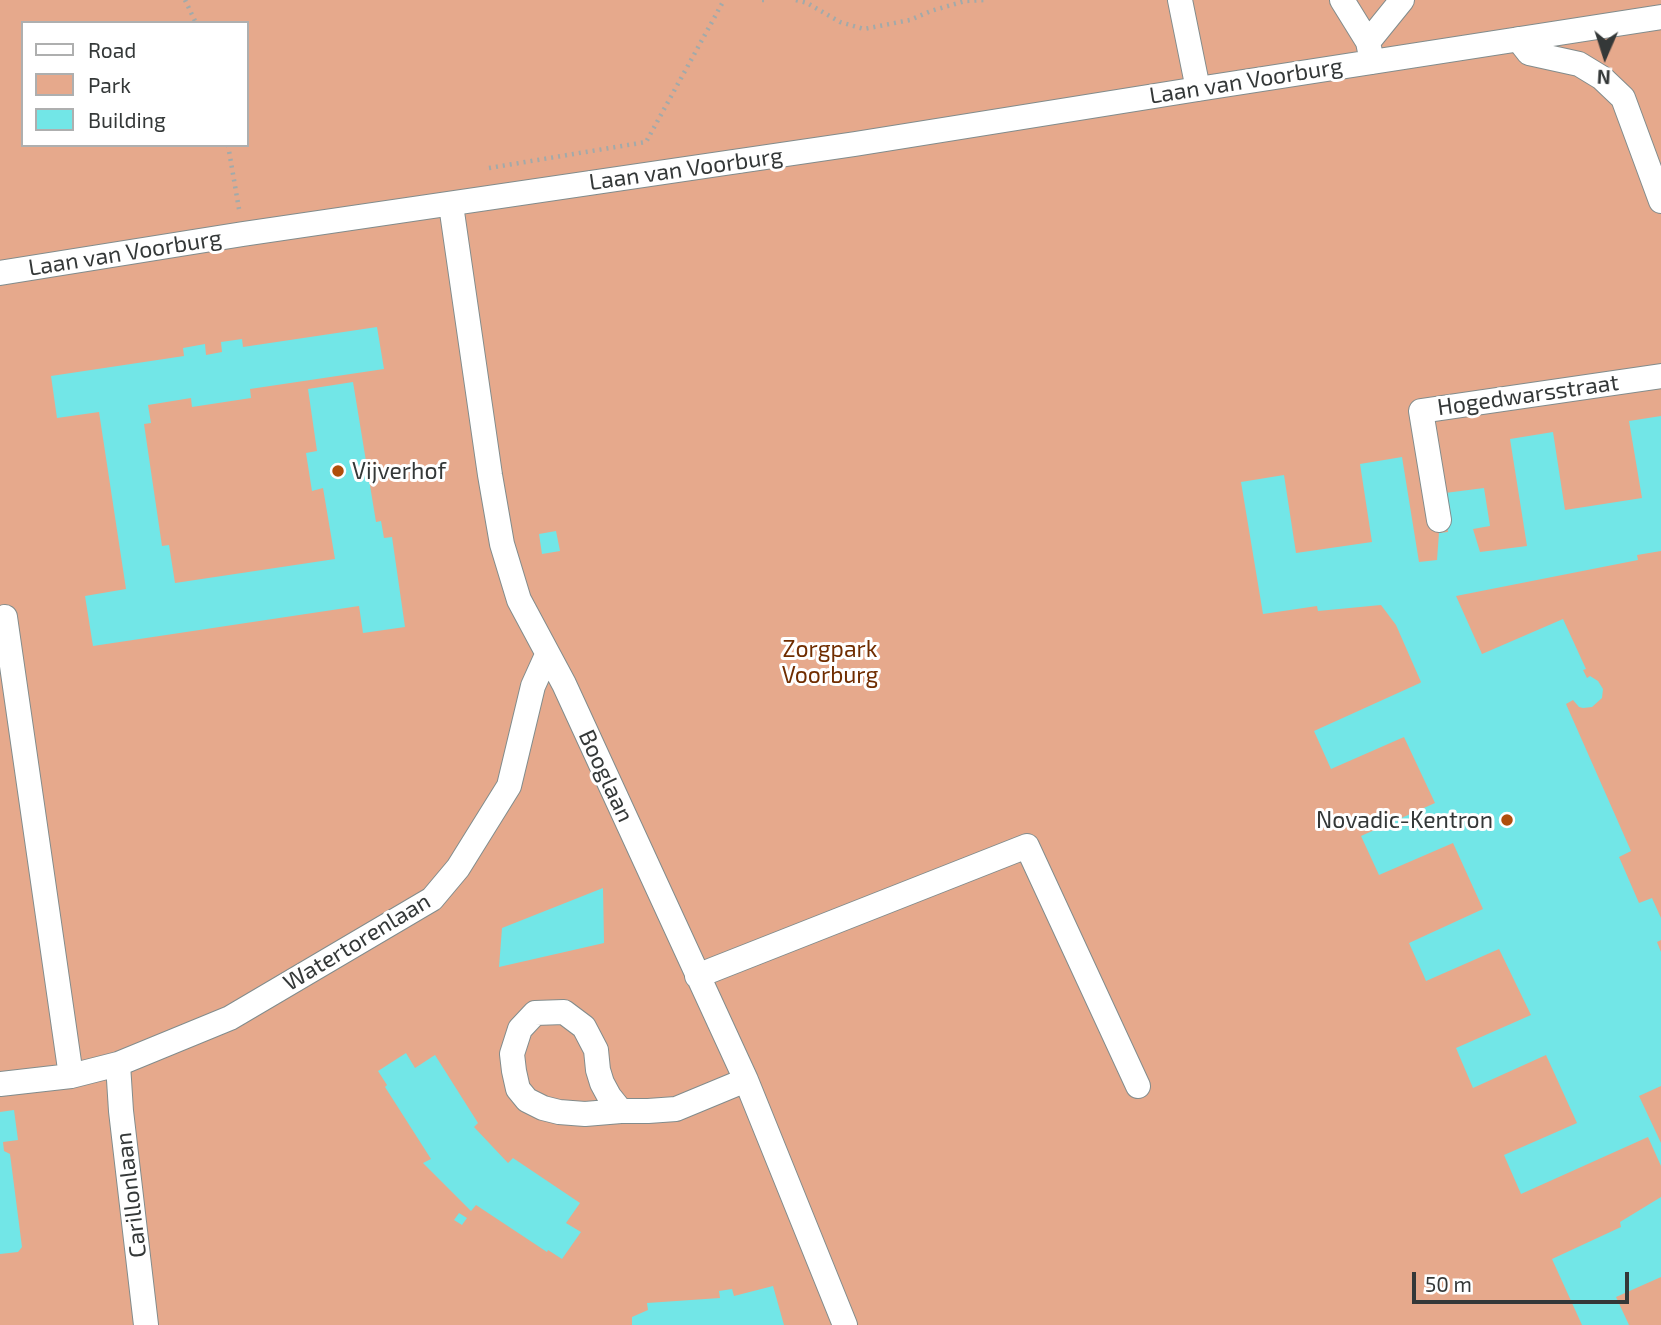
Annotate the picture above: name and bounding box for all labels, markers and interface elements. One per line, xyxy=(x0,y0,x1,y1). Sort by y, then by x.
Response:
legend xyxy=(21,21,248,147)
north arrow xyxy=(1570,21,1640,91)
text: Road xyxy=(88,37,136,62)
street label: Laan van Voorburg xyxy=(1147,52,1345,110)
text: N xyxy=(1596,66,1611,89)
text: Park xyxy=(88,72,131,97)
text: Building xyxy=(88,107,166,132)
street label: Laan van Voorburg xyxy=(587,142,785,196)
street label: Laan van Voorburg xyxy=(26,224,224,282)
street label: Hogedwarsstraat xyxy=(1436,369,1620,421)
place label: Vijverhof xyxy=(352,457,446,485)
marker: Vijverhof xyxy=(330,463,346,479)
park label: Zorgpark Voorburg xyxy=(782,635,878,689)
street label: Booglaan xyxy=(573,725,639,827)
place label: Novadic-Kentron xyxy=(1316,806,1493,834)
marker: Novadic-Kentron xyxy=(1499,812,1515,828)
street label: Watertorenlaan xyxy=(279,887,435,997)
street label: Carillonlaan xyxy=(110,1131,152,1259)
scale bar xyxy=(1416,1258,1633,1302)
text: 50 m xyxy=(1425,1271,1472,1296)

